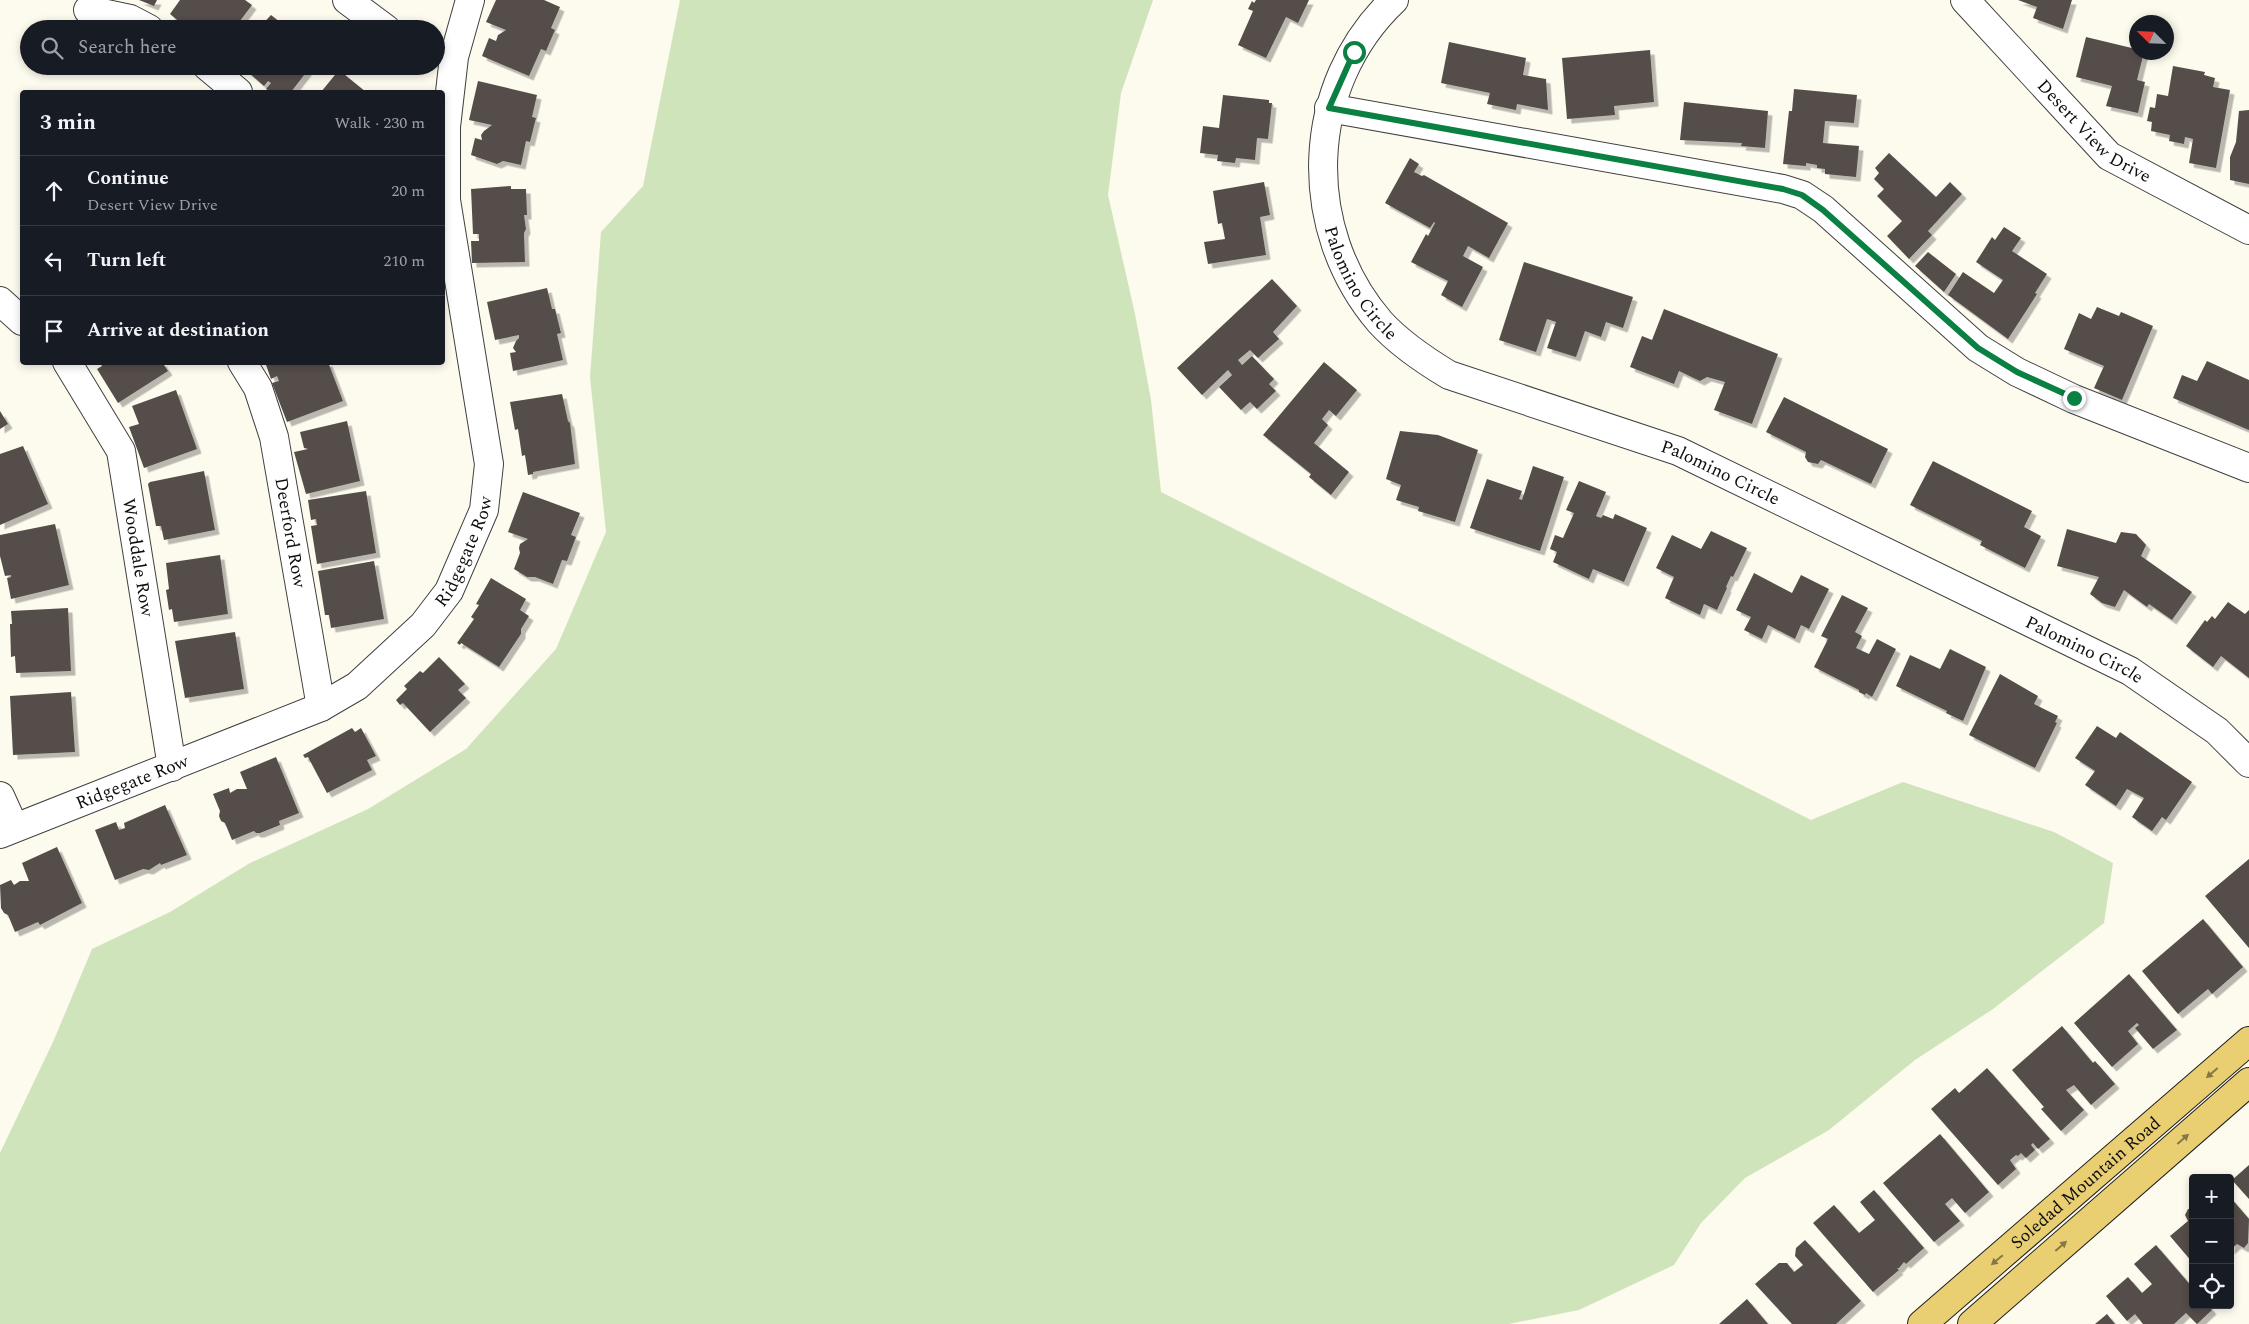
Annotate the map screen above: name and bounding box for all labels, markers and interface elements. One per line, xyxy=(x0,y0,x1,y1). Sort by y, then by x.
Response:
north arrow xyxy=(2129,15,2174,60)
search box xyxy=(20,20,445,75)
text: Search here xyxy=(78,33,177,62)
icon: search xyxy=(38,34,66,62)
route start xyxy=(1343,41,1366,64)
street label: Desert View Drive xyxy=(2030,73,2156,190)
text: 3 min xyxy=(40,107,96,139)
text: Walk · 230 m xyxy=(334,111,425,135)
text: Continue xyxy=(87,164,169,193)
icon: ahead xyxy=(40,177,68,205)
text: 20 m xyxy=(391,179,425,203)
text: Desert View Drive xyxy=(87,193,218,217)
street label: Palomino Circle xyxy=(1317,223,1403,347)
text: Turn left xyxy=(87,246,166,275)
icon: left xyxy=(40,247,68,275)
text: 210 m xyxy=(383,249,425,273)
text: Arrive at destination xyxy=(87,316,269,345)
icon: arrive xyxy=(40,317,68,345)
route end xyxy=(2063,387,2086,410)
street label: Palomino Circle xyxy=(1657,433,1784,513)
street label: Deerford Row xyxy=(267,475,313,590)
street label: Ridgegate Row xyxy=(428,494,499,613)
street label: Wooddale Row xyxy=(115,496,161,619)
street label: Palomino Circle xyxy=(2021,609,2149,691)
street label: Ridgegate Row xyxy=(72,748,193,817)
one-way arrow xyxy=(2207,1067,2219,1079)
street label: Soledad Mountain Road xyxy=(2005,1110,2167,1256)
one-way arrow xyxy=(2177,1133,2190,1144)
map controls xyxy=(2189,1174,2234,1309)
button: + xyxy=(2189,1174,2234,1219)
button: − xyxy=(2189,1219,2234,1264)
one-way arrow xyxy=(2054,1240,2067,1251)
one-way arrow xyxy=(1992,1254,2004,1266)
button: locate xyxy=(2189,1264,2234,1309)

